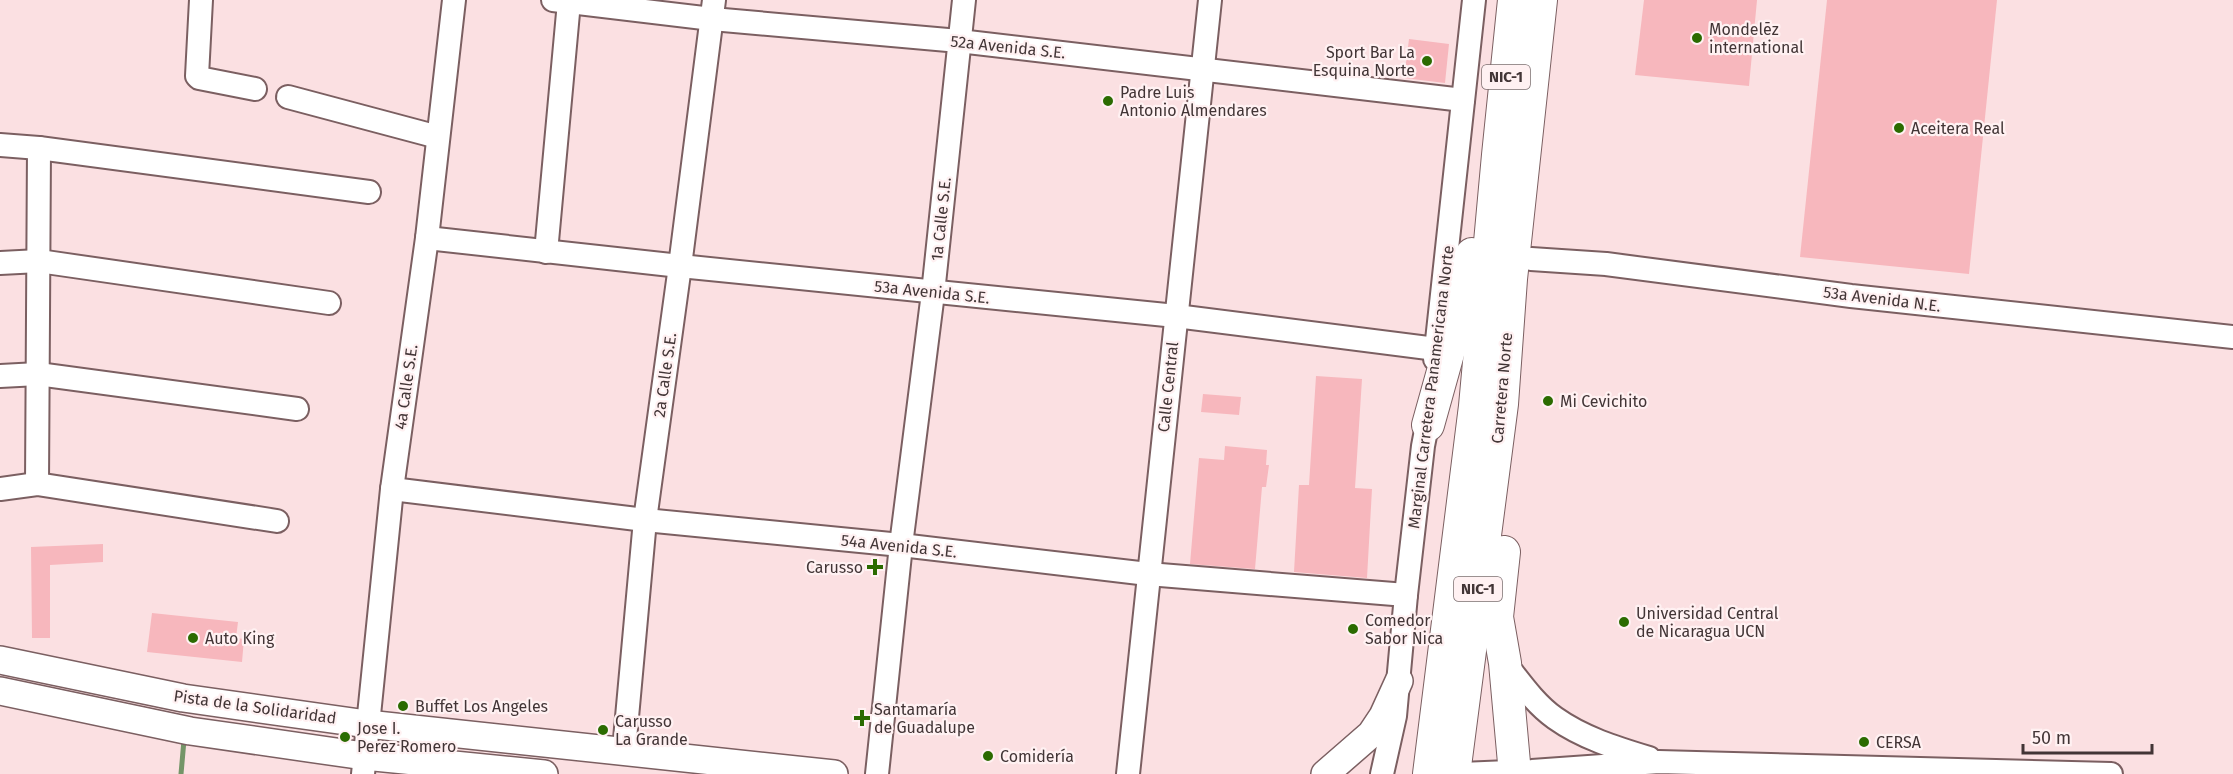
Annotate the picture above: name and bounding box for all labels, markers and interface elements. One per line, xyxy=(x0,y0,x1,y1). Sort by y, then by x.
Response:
place label: Mondelēz international xyxy=(1709,20,1804,57)
marker: Mondelēz international xyxy=(1690,31,1704,45)
street label: 52a Avenida S.E. xyxy=(950,32,1067,63)
place label: Sport Bar La Esquina Norte xyxy=(1313,43,1415,80)
marker: Sport Bar La Esquina Norte xyxy=(1420,54,1434,68)
road number: NIC-1 xyxy=(1482,65,1530,89)
place label: Padre Luis Antonio Almendares xyxy=(1120,83,1267,120)
marker: Padre Luis Antonio Almendares xyxy=(1101,94,1115,108)
place label: Aceitera Real xyxy=(1911,119,2005,138)
marker: Aceitera Real xyxy=(1892,121,1906,135)
street label: 1a Calle S.E. xyxy=(927,176,955,262)
street label: Marginal Carretera Panamericana Norte xyxy=(1404,244,1458,530)
street label: 53a Avenida S.E. xyxy=(873,276,991,308)
street label: 53a Avenida N.E. xyxy=(1822,282,1942,316)
street label: 2a Calle S.E. xyxy=(650,331,680,419)
street label: Carretera Norte xyxy=(1488,332,1516,444)
street label: Calle Central xyxy=(1154,340,1182,433)
street label: 4a Calle S.E. xyxy=(391,343,421,431)
place label: Mi Cevichito xyxy=(1560,392,1647,411)
marker: Mi Cevichito xyxy=(1541,394,1555,408)
street label: 54a Avenida S.E. xyxy=(840,530,958,562)
place label: Carusso xyxy=(806,558,863,577)
marker: Carusso xyxy=(868,560,882,574)
road number: NIC-1 xyxy=(1454,577,1502,601)
place label: Universidad Central de Nicaragua UCN xyxy=(1636,604,1779,641)
place label: Comedor Sabor Nica xyxy=(1365,611,1443,648)
marker: Universidad Central de Nicaragua UCN xyxy=(1617,615,1631,629)
marker: Comedor Sabor Nica xyxy=(1346,622,1360,636)
place label: Auto King xyxy=(205,629,275,648)
marker: Auto King xyxy=(186,631,200,645)
street label: Pista de la Solidaridad xyxy=(172,686,338,728)
place label: Buffet Los Angeles xyxy=(415,697,548,716)
marker: Buffet Los Angeles xyxy=(396,699,410,713)
place label: Santamaría de Guadalupe xyxy=(874,700,975,737)
marker: Santamaría de Guadalupe xyxy=(855,711,869,725)
place label: Carusso La Grande xyxy=(615,712,688,749)
scale bar xyxy=(2023,717,2152,755)
place label: Jose I. Perez Romero xyxy=(357,719,456,756)
marker: Carusso La Grande xyxy=(596,723,610,737)
text: 50 m xyxy=(2032,727,2071,749)
marker: Jose I. Perez Romero xyxy=(338,730,352,744)
place label: CERSA xyxy=(1876,733,1922,752)
marker: CERSA xyxy=(1857,735,1871,749)
place label: Comidería xyxy=(1000,747,1074,766)
marker: Comidería xyxy=(981,749,995,763)

